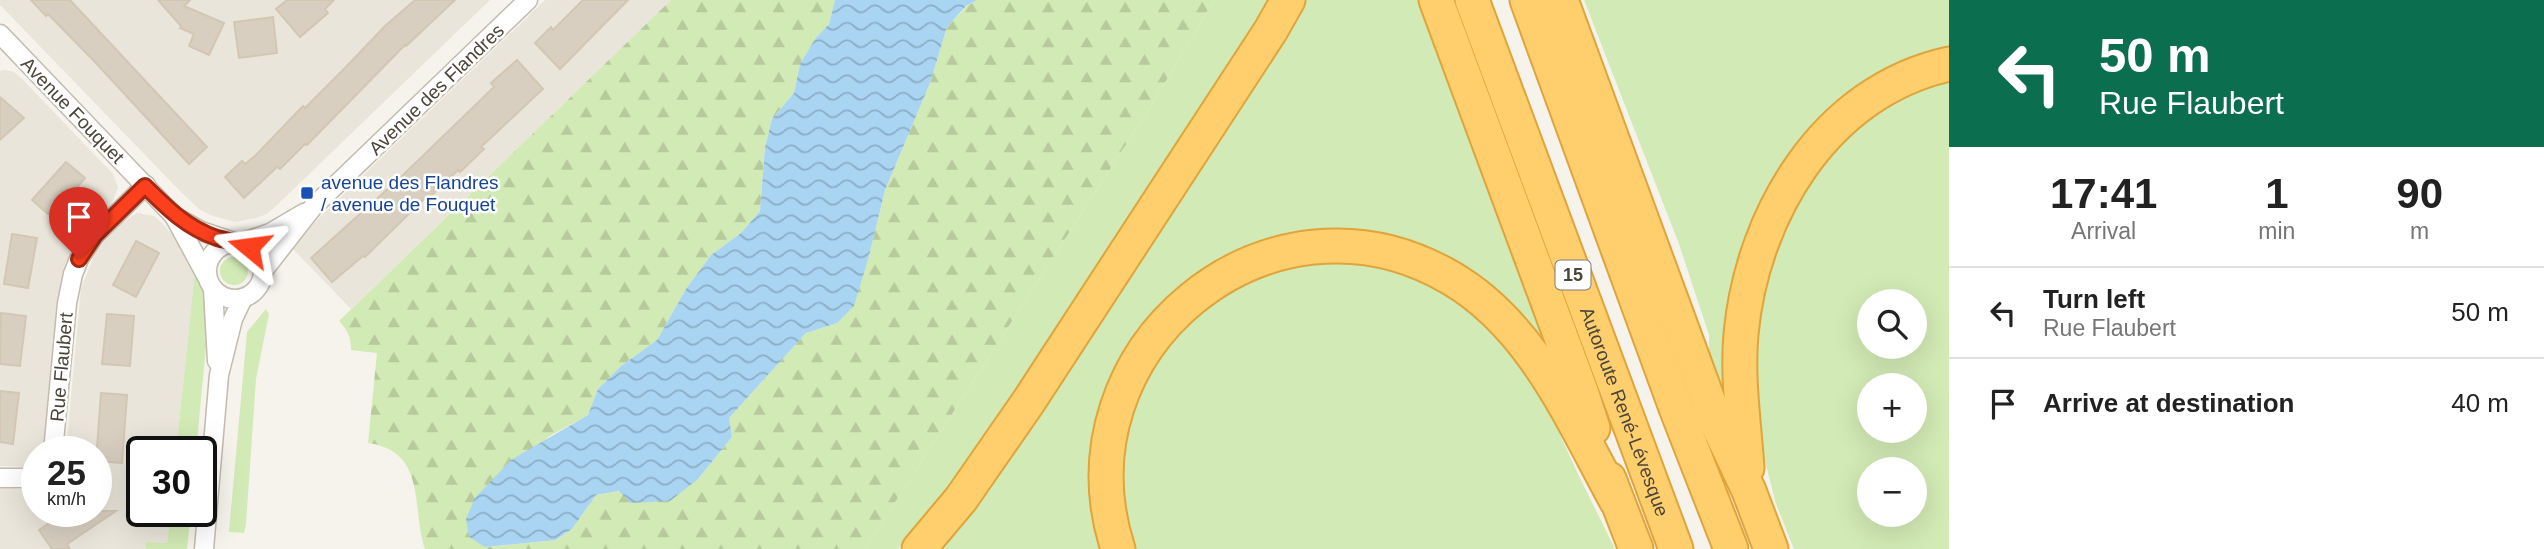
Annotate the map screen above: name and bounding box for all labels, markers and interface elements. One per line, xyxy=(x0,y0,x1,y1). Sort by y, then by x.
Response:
street label: Avenue des Flandres xyxy=(365,20,508,159)
icon: left xyxy=(1984,28,2075,119)
text: 50 m xyxy=(2099,28,2211,82)
street label: Avenue Fouquet xyxy=(17,53,129,168)
text: Rue Flaubert xyxy=(2099,85,2284,121)
text: 17:41 xyxy=(2050,170,2157,217)
text: 1 xyxy=(2265,170,2289,217)
text: 90 xyxy=(2396,170,2443,217)
place label: avenue des Flandres / avenue de Fouquet xyxy=(321,172,498,215)
marker: avenue des Flandres / avenue de Fouquet xyxy=(299,185,315,201)
pin xyxy=(49,187,109,259)
icon: arrive xyxy=(60,198,98,236)
position arrow xyxy=(212,210,286,284)
text: Arrival xyxy=(2071,218,2136,244)
text: min xyxy=(2258,218,2295,244)
text: m xyxy=(2410,218,2429,244)
road number: 15 xyxy=(1556,260,1590,290)
text: Turn left xyxy=(2043,284,2145,314)
map controls xyxy=(1857,289,1927,527)
button: search xyxy=(1857,289,1927,359)
icon: left xyxy=(1984,294,2022,332)
text: 50 m xyxy=(2451,297,2509,327)
street label: Autoroute René-Lévesque xyxy=(1576,304,1673,519)
street label: Rue Flaubert xyxy=(46,311,77,423)
text: Rue Flaubert xyxy=(2043,315,2176,341)
button: + xyxy=(1857,373,1927,443)
icon: arrive xyxy=(1984,385,2022,423)
text: Arrive at destination xyxy=(2043,388,2294,418)
text: 40 m xyxy=(2451,388,2509,418)
speed limit sign: 30 xyxy=(126,436,217,527)
text: 25 xyxy=(47,453,86,492)
button: − xyxy=(1857,457,1927,527)
text: km/h xyxy=(47,489,86,509)

